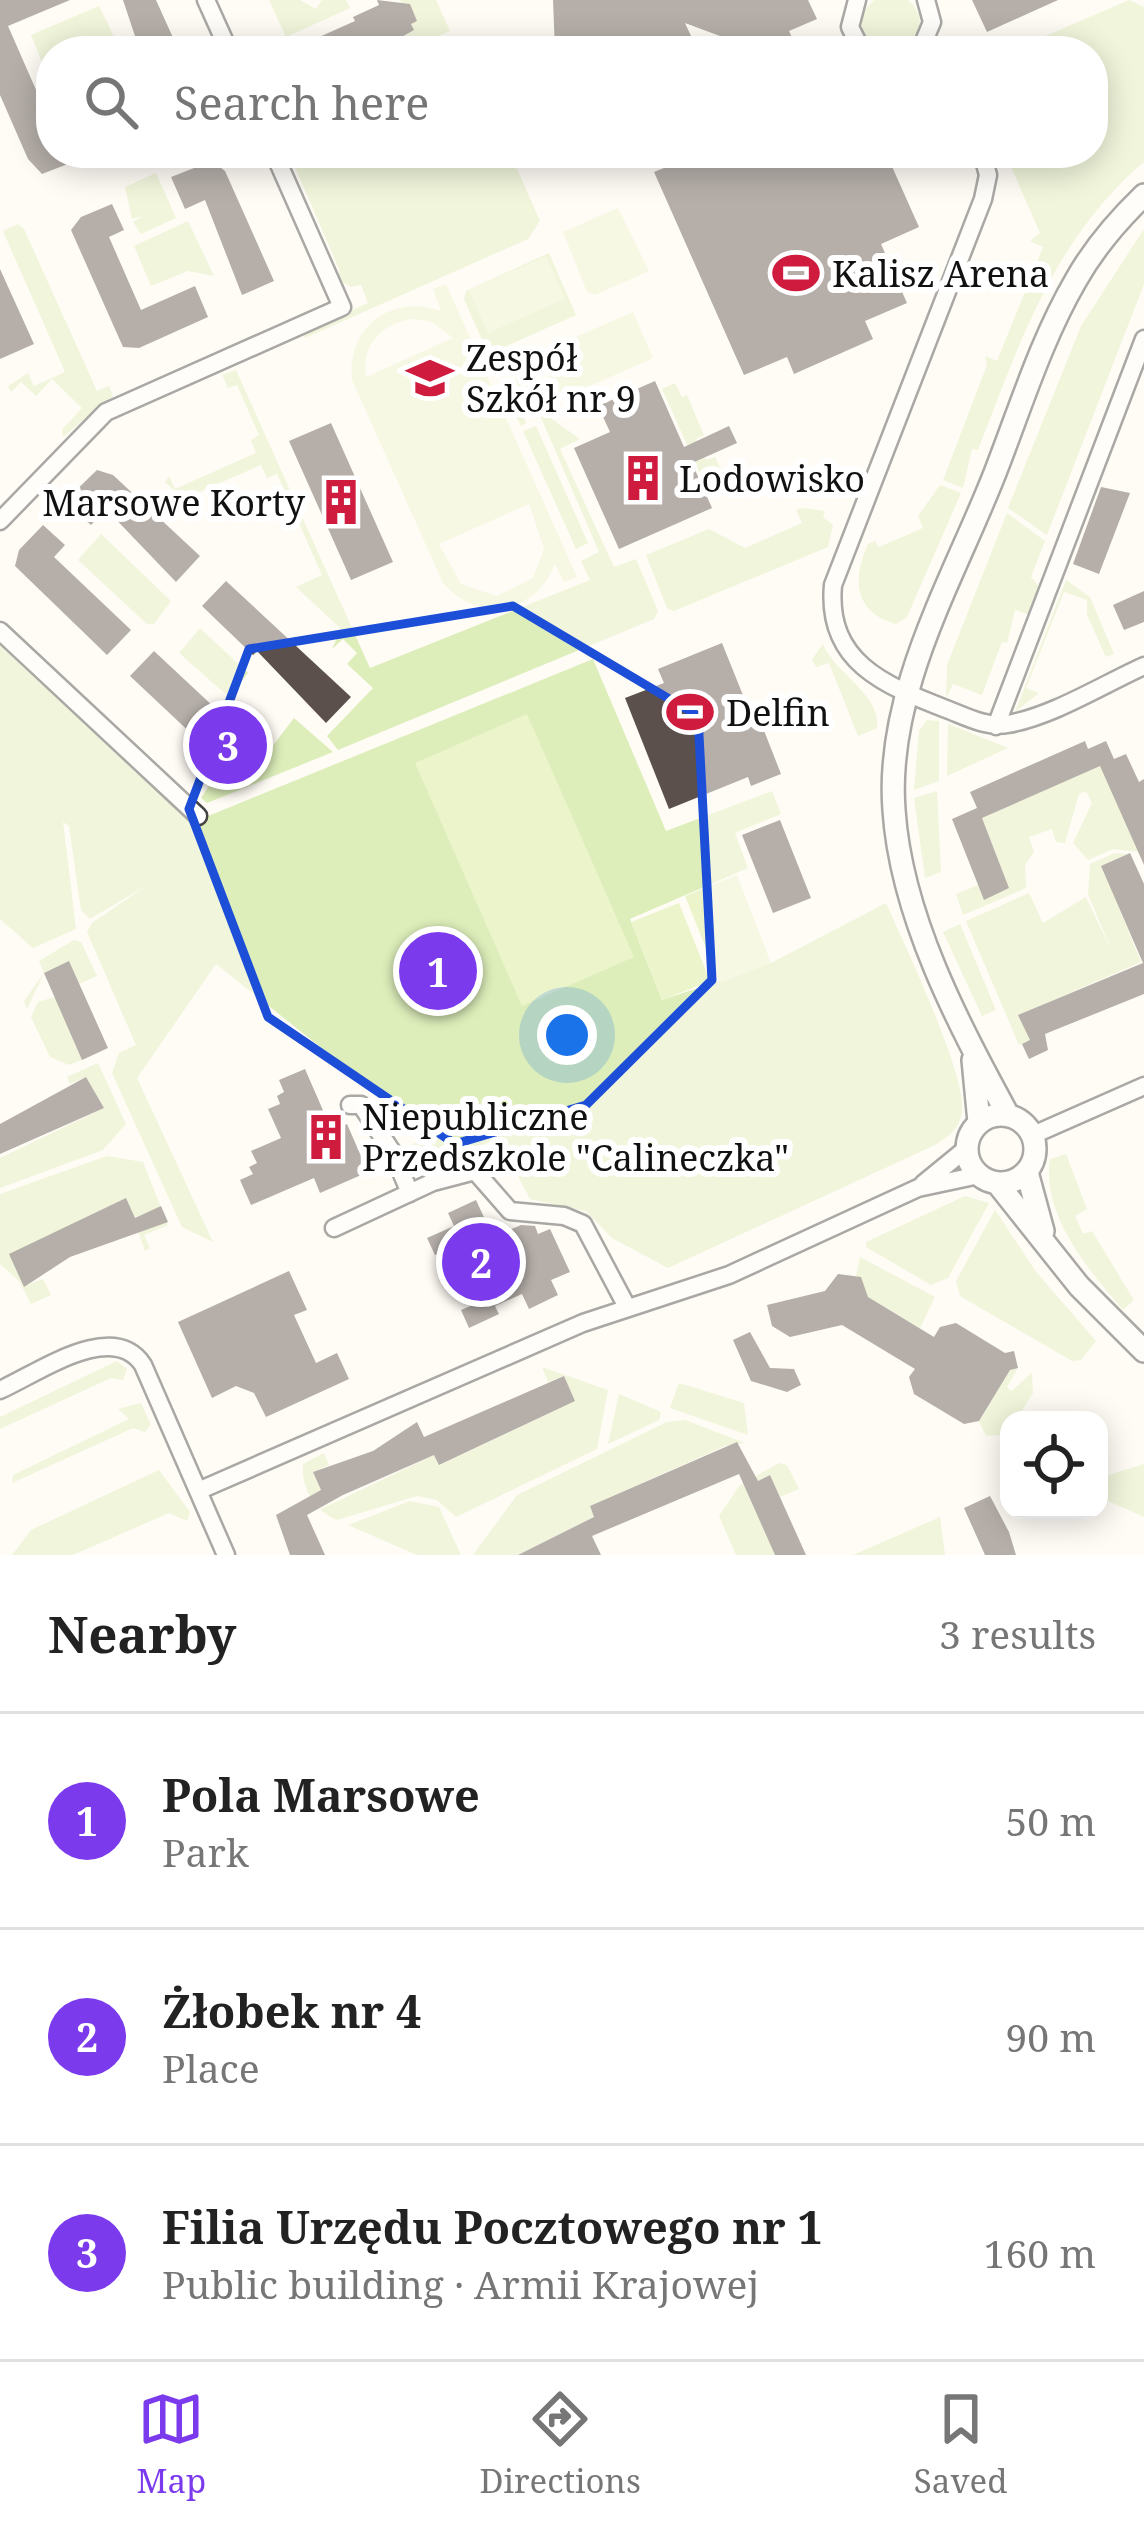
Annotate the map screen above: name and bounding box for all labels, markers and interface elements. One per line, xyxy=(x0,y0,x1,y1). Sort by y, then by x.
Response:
search box xyxy=(36,36,1108,168)
icon: search xyxy=(78,69,144,135)
text: Search here xyxy=(174,72,429,133)
sports icon: Kalisz Arena xyxy=(771,248,821,298)
place label: Kalisz Arena xyxy=(832,249,1049,298)
place label: Zespół Szkół nr 9 xyxy=(466,333,636,423)
school or university icon: Zespół Szkół nr 9 xyxy=(405,353,455,403)
building icon: Lodowisko xyxy=(618,453,668,503)
place label: Lodowisko xyxy=(679,454,865,503)
building icon: Marsowe Korty xyxy=(316,477,366,527)
place label: Marsowe Korty xyxy=(42,478,306,527)
sports icon: Delfin xyxy=(665,687,715,737)
place label: Delfin xyxy=(726,688,830,737)
pin: 3 xyxy=(189,700,267,790)
pin: 1 xyxy=(399,926,477,1016)
your location xyxy=(537,1005,597,1065)
place label: Niepubliczne Przedszkole "Calineczka" xyxy=(362,1092,789,1182)
building icon: Niepubliczne Przedszkole "Calineczka" xyxy=(301,1112,351,1162)
pin: 2 xyxy=(442,1217,520,1307)
map controls xyxy=(1000,1411,1108,1519)
button: locate xyxy=(1000,1411,1108,1519)
text: Nearby xyxy=(48,1598,236,1668)
text: 3 results xyxy=(939,1607,1096,1660)
text: Pola Marsowe xyxy=(162,1764,480,1825)
text: 1 xyxy=(76,1794,98,1847)
text: 50 m xyxy=(1005,1794,1096,1847)
text: Park xyxy=(162,1825,249,1878)
text: Żłobek nr 4 xyxy=(162,1980,421,2041)
text: 2 xyxy=(76,2010,98,2063)
text: 90 m xyxy=(1005,2010,1096,2063)
text: Place xyxy=(162,2041,260,2094)
text: Filia Urzędu Pocztowego nr 1 xyxy=(162,2196,823,2257)
text: 3 xyxy=(76,2226,98,2279)
text: 160 m xyxy=(984,2226,1096,2279)
text: Public building · Armii Krajowej xyxy=(162,2257,759,2310)
tab: Map xyxy=(137,2386,206,2503)
tab: Directions xyxy=(479,2386,641,2503)
tab: Saved xyxy=(914,2386,1007,2503)

